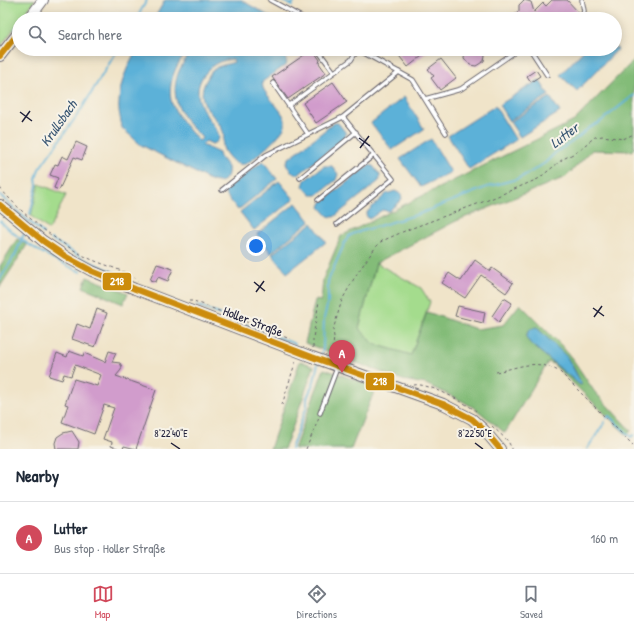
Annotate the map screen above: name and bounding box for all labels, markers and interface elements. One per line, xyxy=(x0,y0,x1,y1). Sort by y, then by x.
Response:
search box xyxy=(12,12,622,56)
icon: search xyxy=(26,23,48,45)
text: Search here xyxy=(58,24,122,45)
water label: Krullsbach xyxy=(35,95,81,150)
water label: Lutter xyxy=(546,117,584,152)
your location xyxy=(246,236,266,256)
line badge: 218 xyxy=(102,272,132,291)
text: 218 xyxy=(110,274,124,288)
street label: Holler Straße xyxy=(221,301,285,341)
pin: A xyxy=(329,340,355,373)
line badge: 218 xyxy=(365,372,395,391)
text: 218 xyxy=(373,374,387,388)
text: 8°22'40"E xyxy=(154,427,188,440)
text: 8°22'50"E xyxy=(458,427,492,440)
text: Nearby xyxy=(16,464,59,487)
text: Lutter xyxy=(54,518,88,539)
text: A xyxy=(26,529,32,547)
text: 160 m xyxy=(590,529,618,547)
text: Bus stop · Holler Straße xyxy=(54,539,165,557)
tab: Map xyxy=(92,583,114,621)
tab: Directions xyxy=(297,583,337,621)
tab: Saved xyxy=(520,583,542,621)

